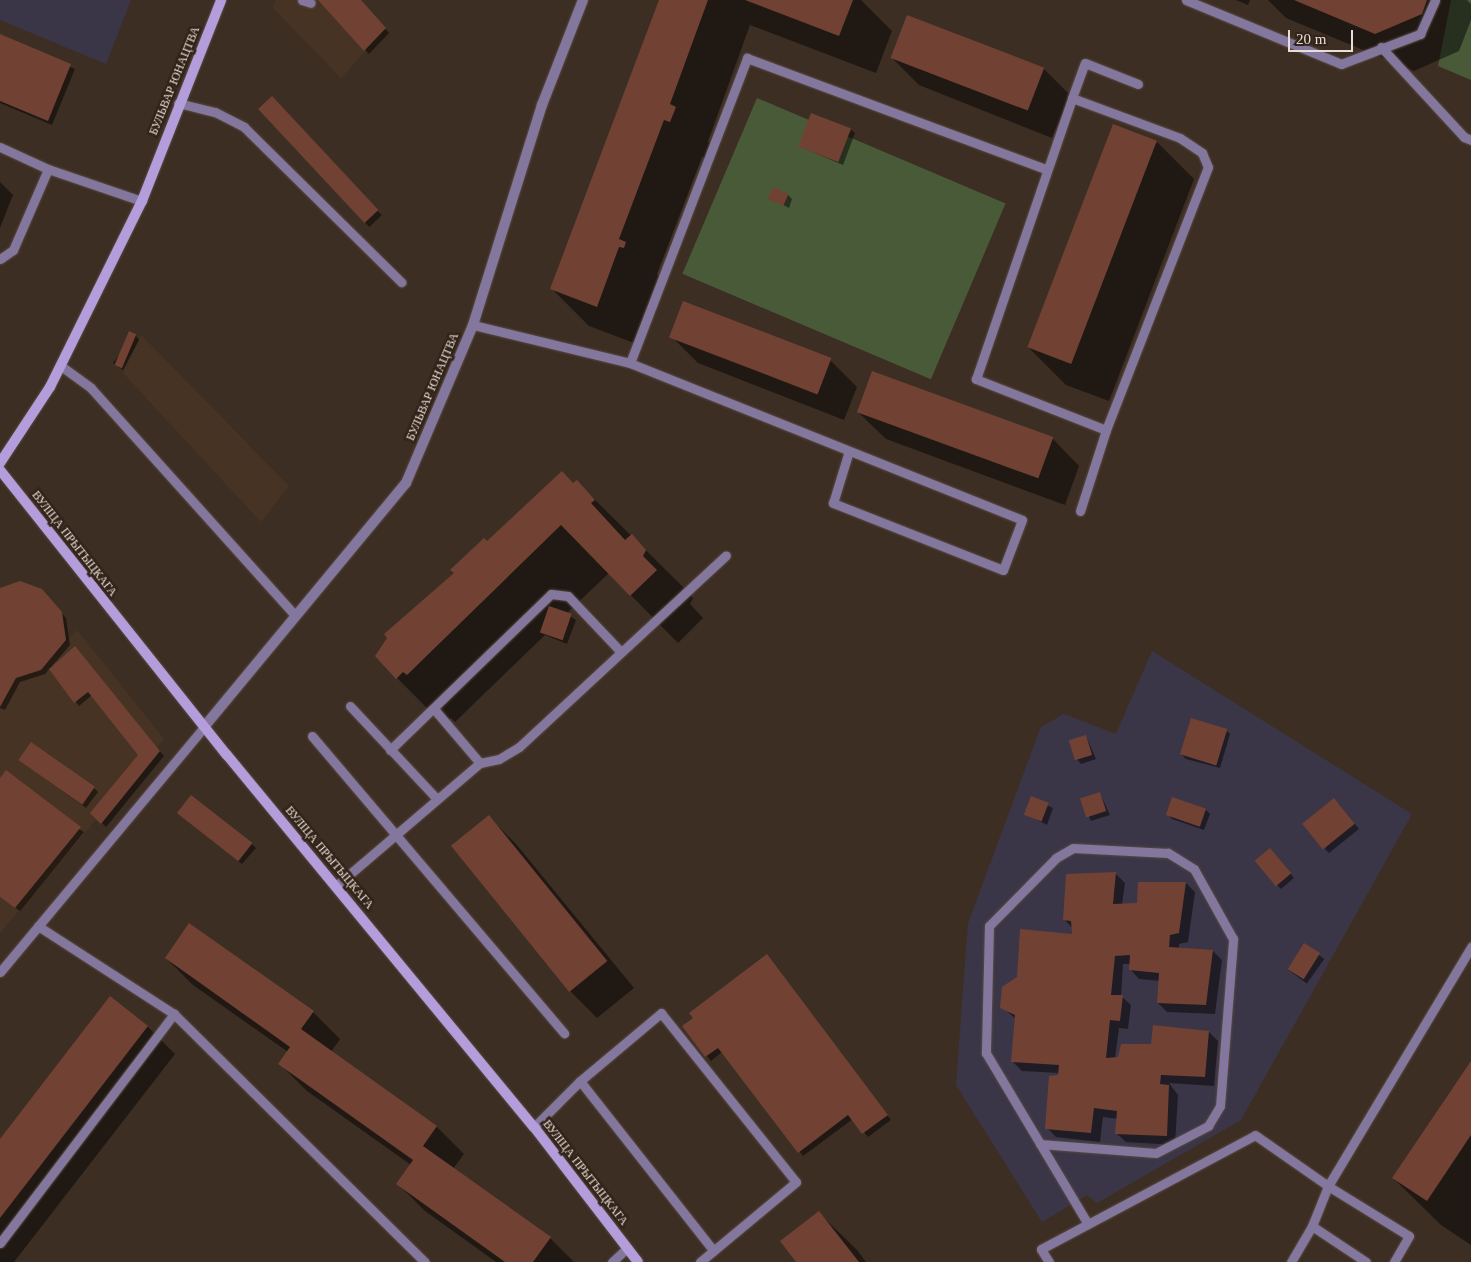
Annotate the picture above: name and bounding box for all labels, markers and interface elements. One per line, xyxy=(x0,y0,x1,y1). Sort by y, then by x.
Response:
scale bar xyxy=(1291,20,1356,52)
street label: БУЛЬВАР ЮНАЦТВА xyxy=(147,25,203,137)
text: 20 m xyxy=(1296,31,1326,47)
street label: БУЛЬВАР ЮНАЦТВА xyxy=(404,331,462,443)
street label: ВУЛІЦА ПРЫТЫЦКАГА xyxy=(28,488,120,600)
street label: ВУЛІЦА ПРЫТЫЦКАГА xyxy=(282,804,376,912)
street label: ВУЛІЦА ПРЫТЫЦКАГА xyxy=(539,1117,631,1229)

